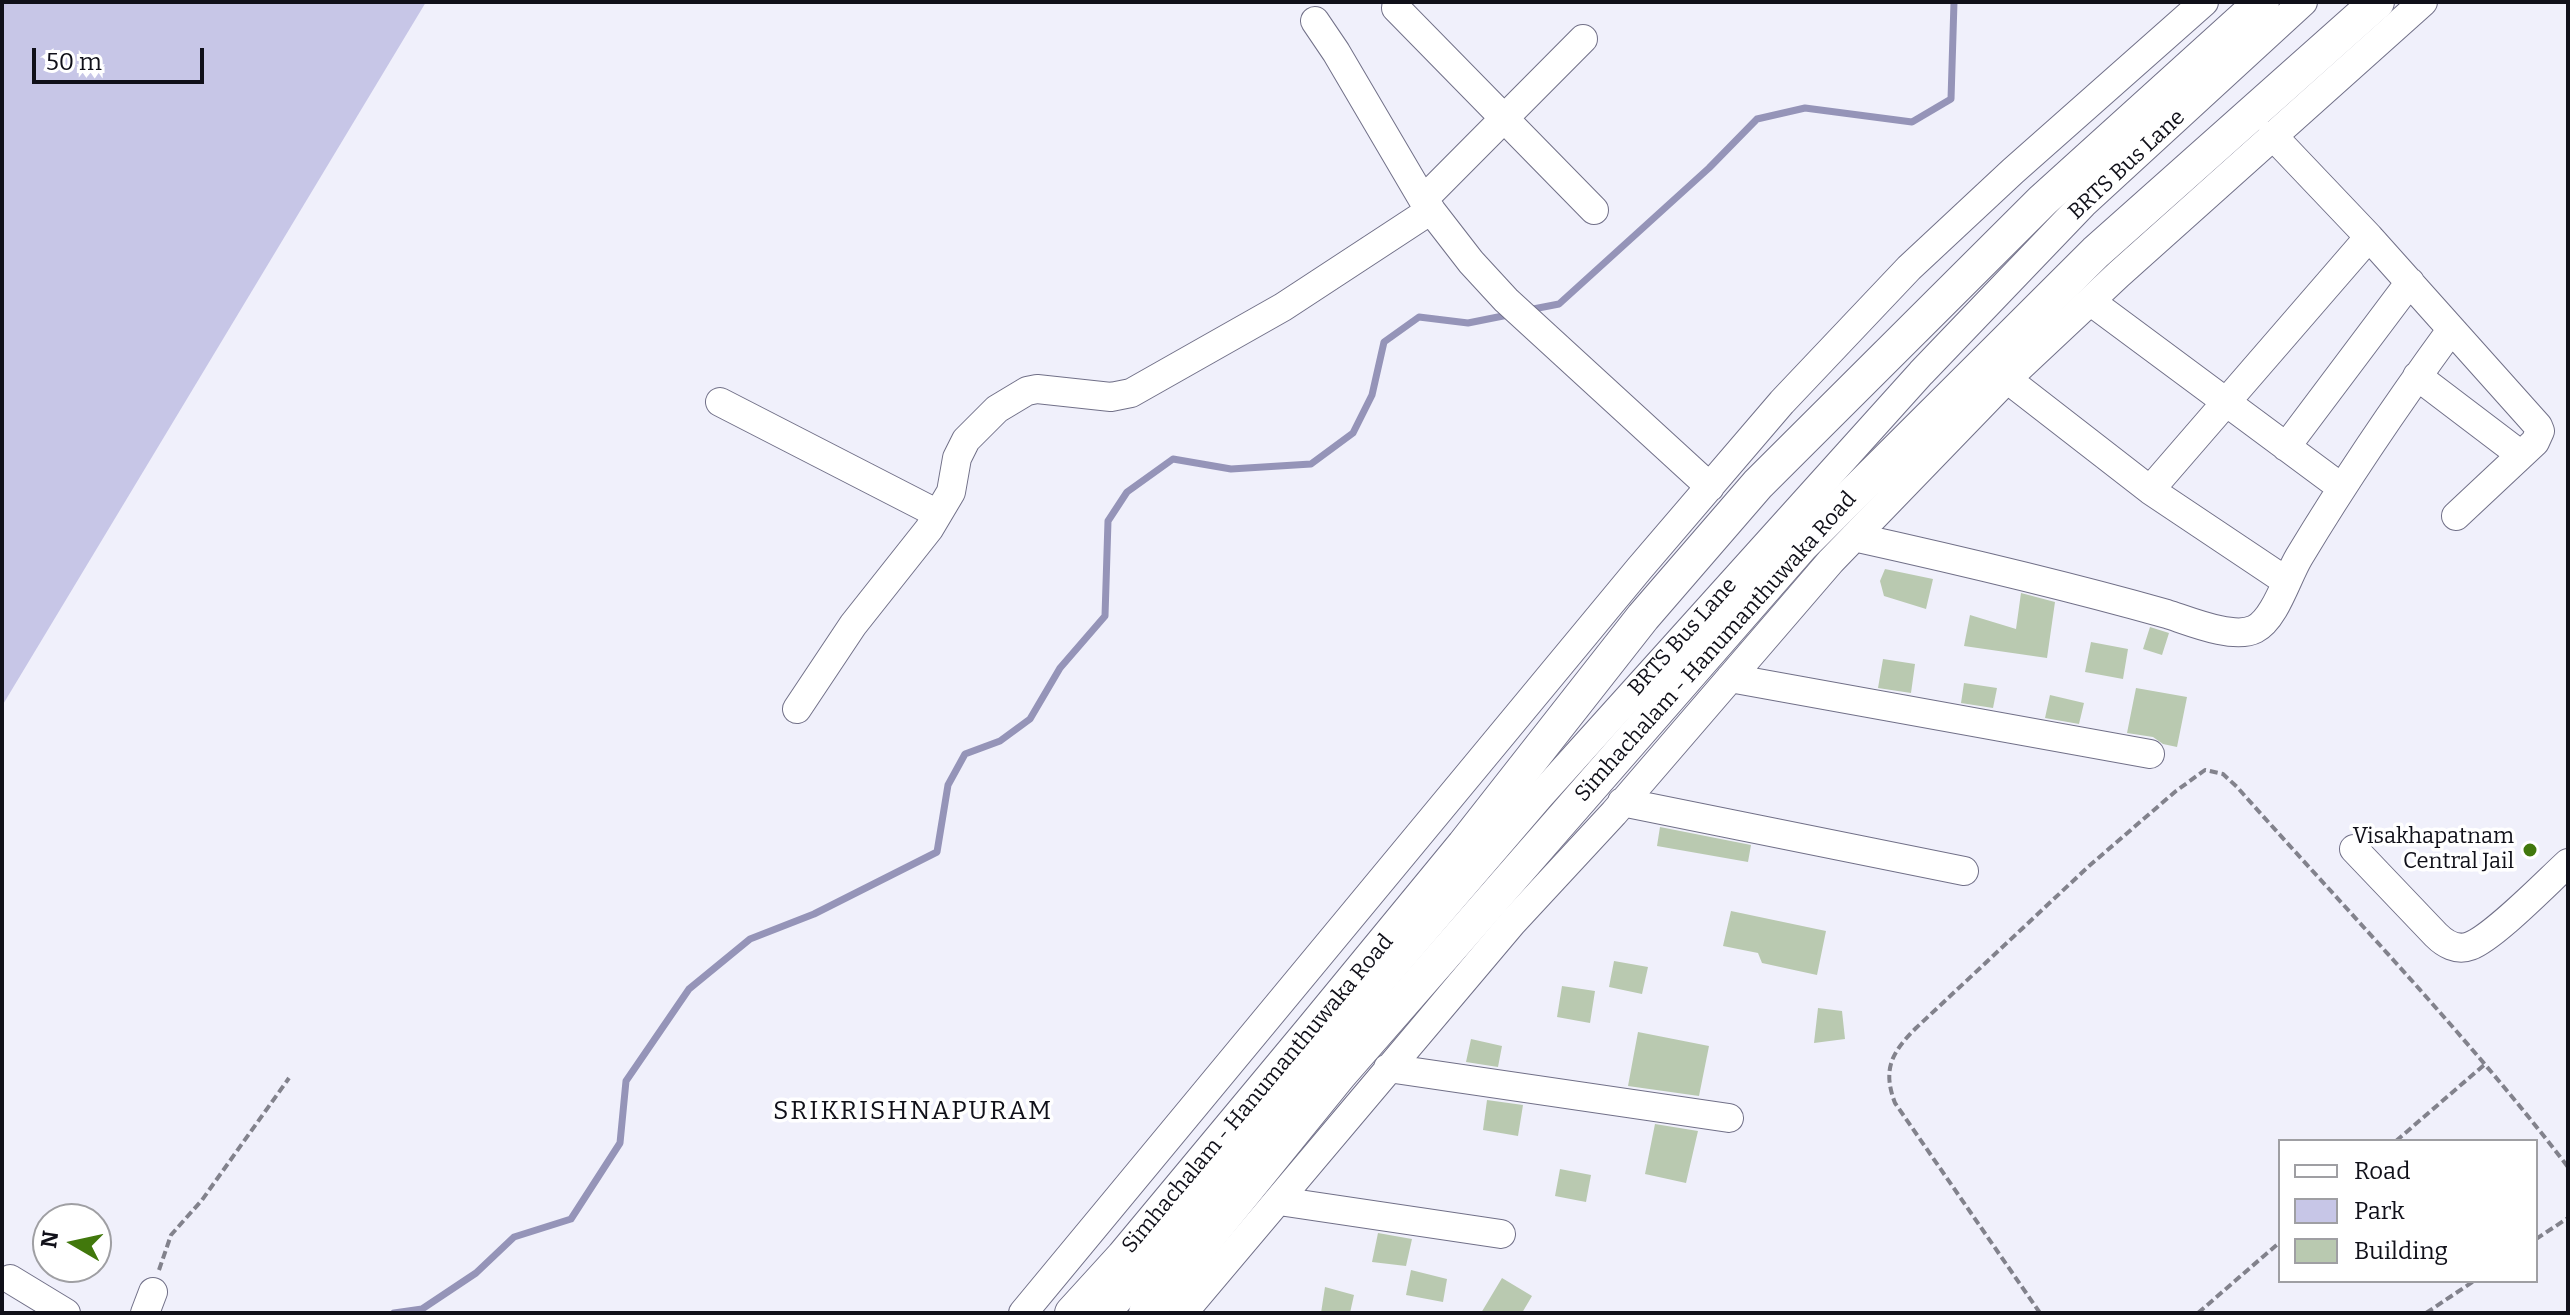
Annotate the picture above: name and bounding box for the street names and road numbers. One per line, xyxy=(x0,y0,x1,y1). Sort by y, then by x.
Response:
street label: BRTS Bus Lane xyxy=(2063,104,2191,226)
street label: Simhachalam - Hanumanthuwaka Road xyxy=(1570,487,1862,807)
street label: BRTS Bus Lane xyxy=(1623,573,1743,701)
street label: Simhachalam - Hanumanthuwaka Road xyxy=(1117,929,1399,1259)

